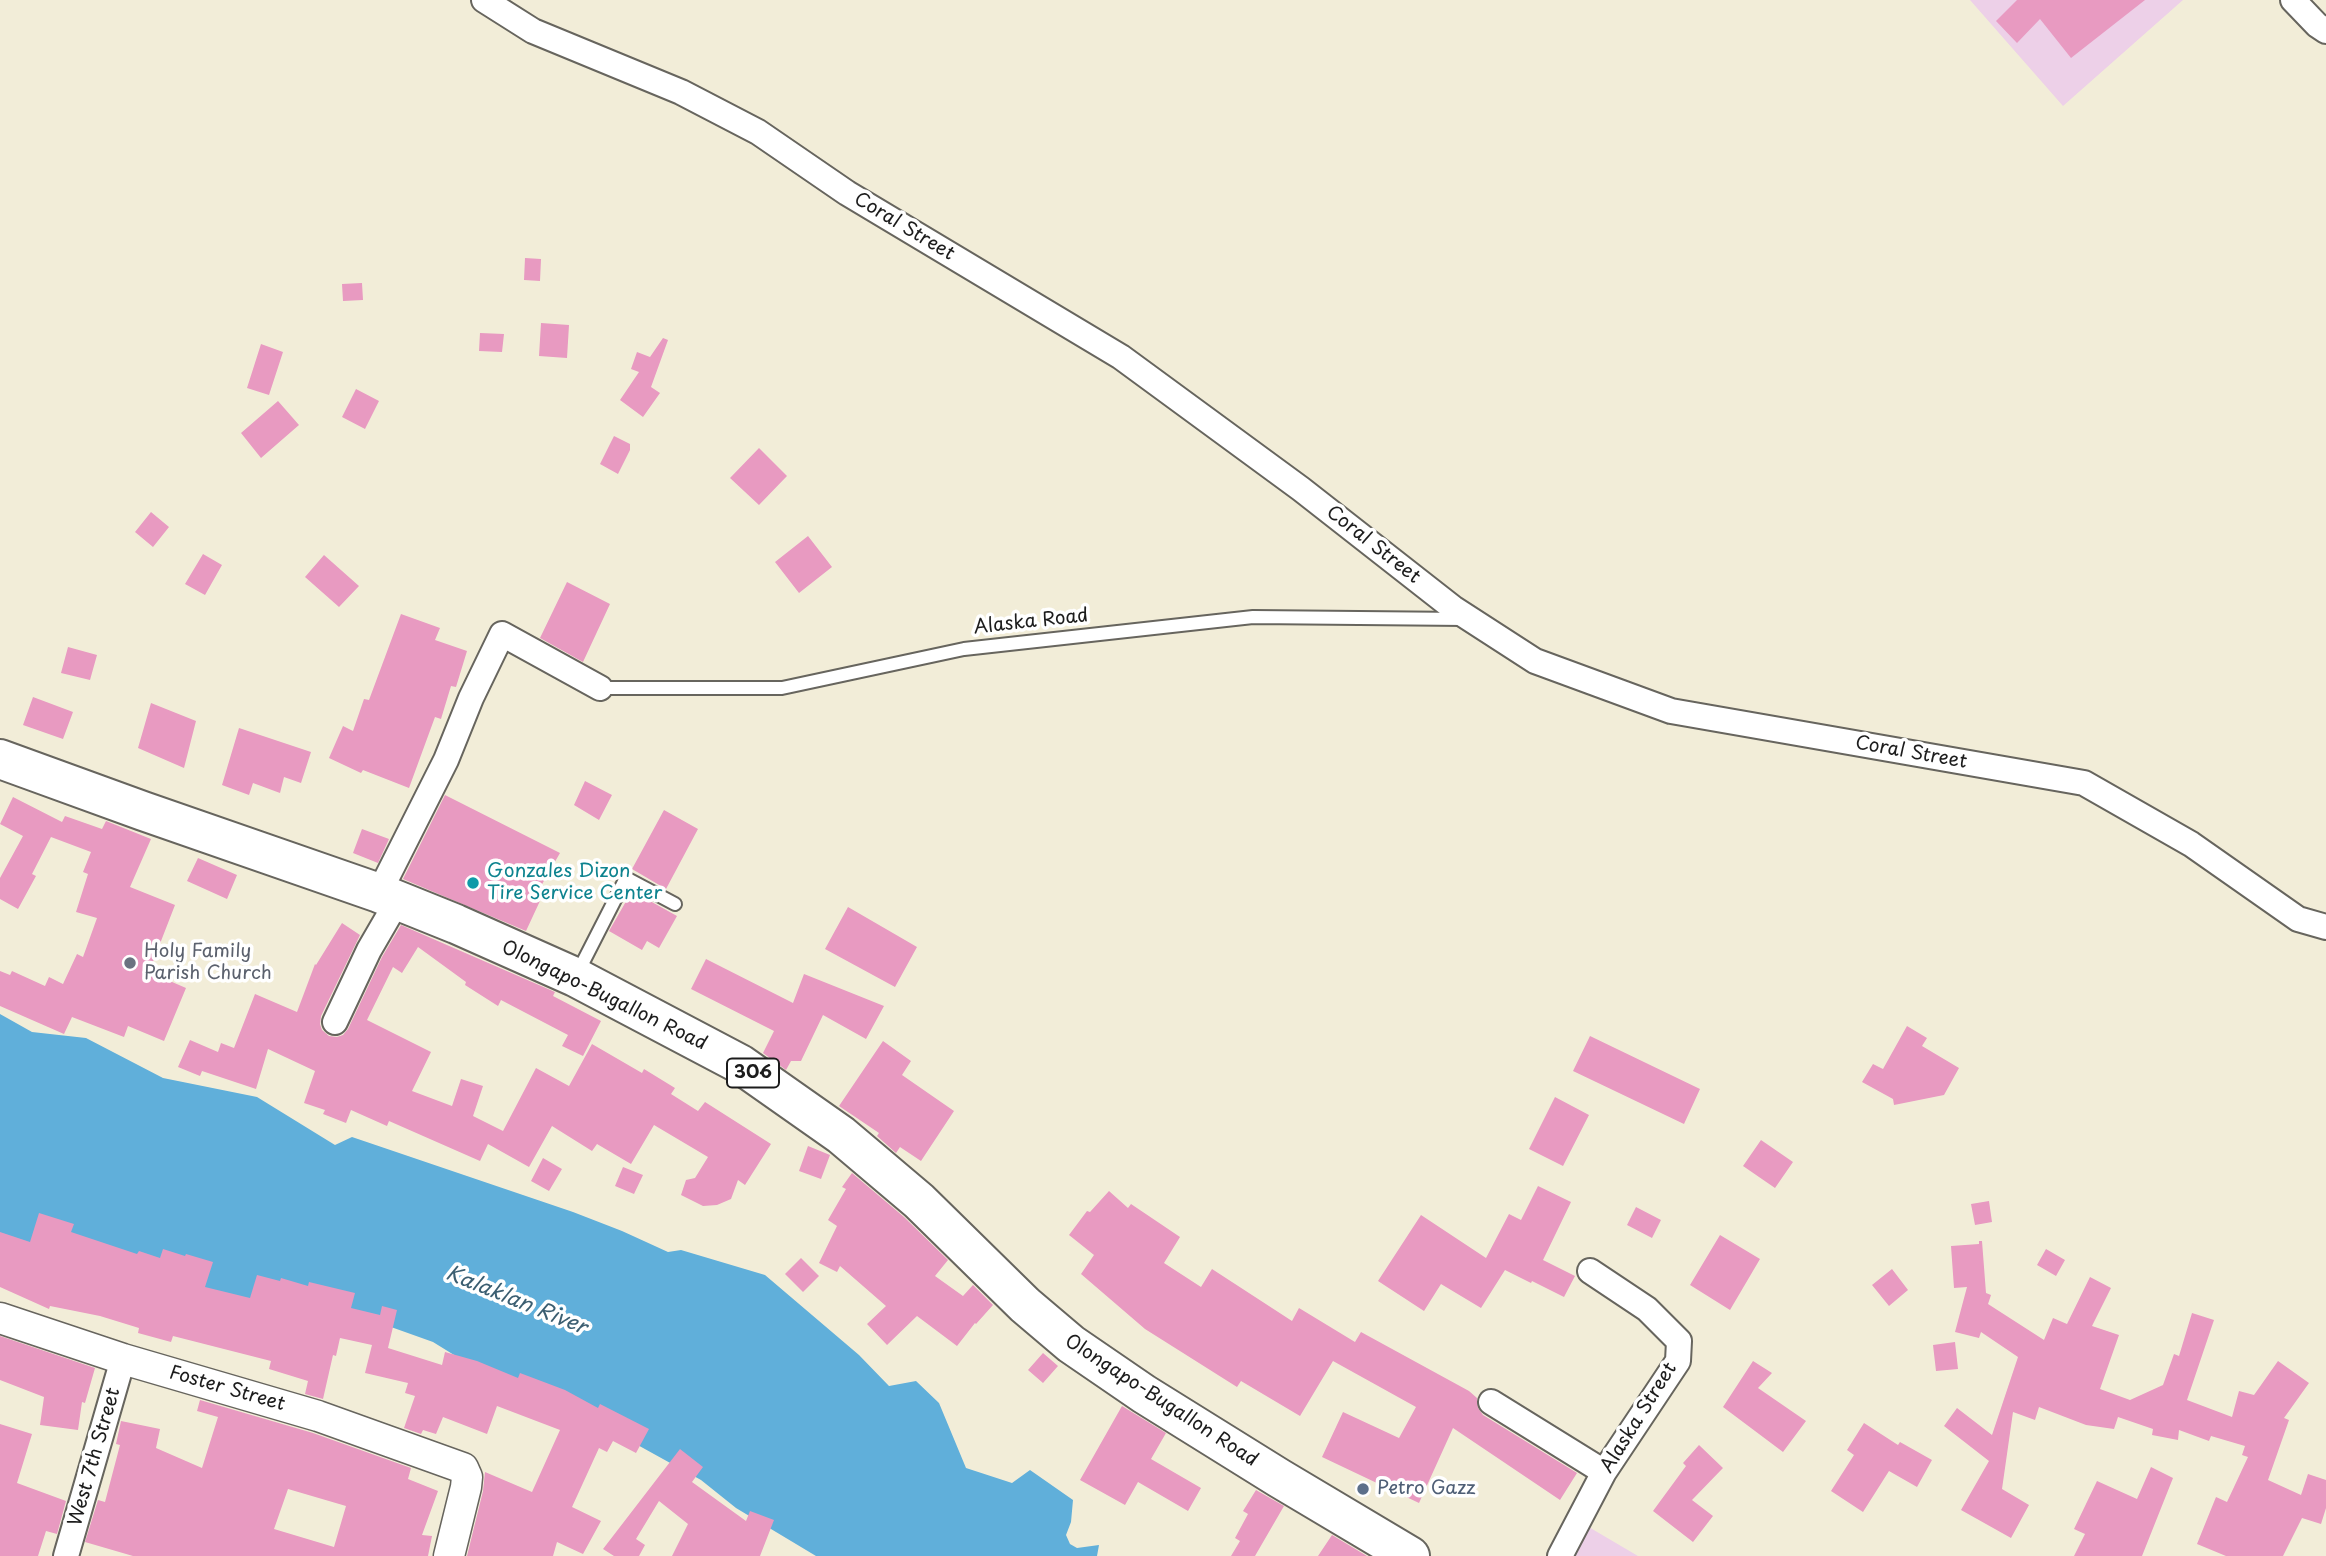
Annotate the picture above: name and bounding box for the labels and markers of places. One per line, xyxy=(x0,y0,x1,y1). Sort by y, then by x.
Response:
place label: Gonzales Dizon Tire Service Center xyxy=(487,861,662,905)
marker: Gonzales Dizon Tire Service Center xyxy=(465,875,481,891)
place label: Holy Family Parish Church xyxy=(144,941,272,985)
marker: Holy Family Parish Church xyxy=(122,955,138,971)
place label: Petro Gazz xyxy=(1377,1478,1476,1500)
marker: Petro Gazz xyxy=(1355,1481,1371,1497)

